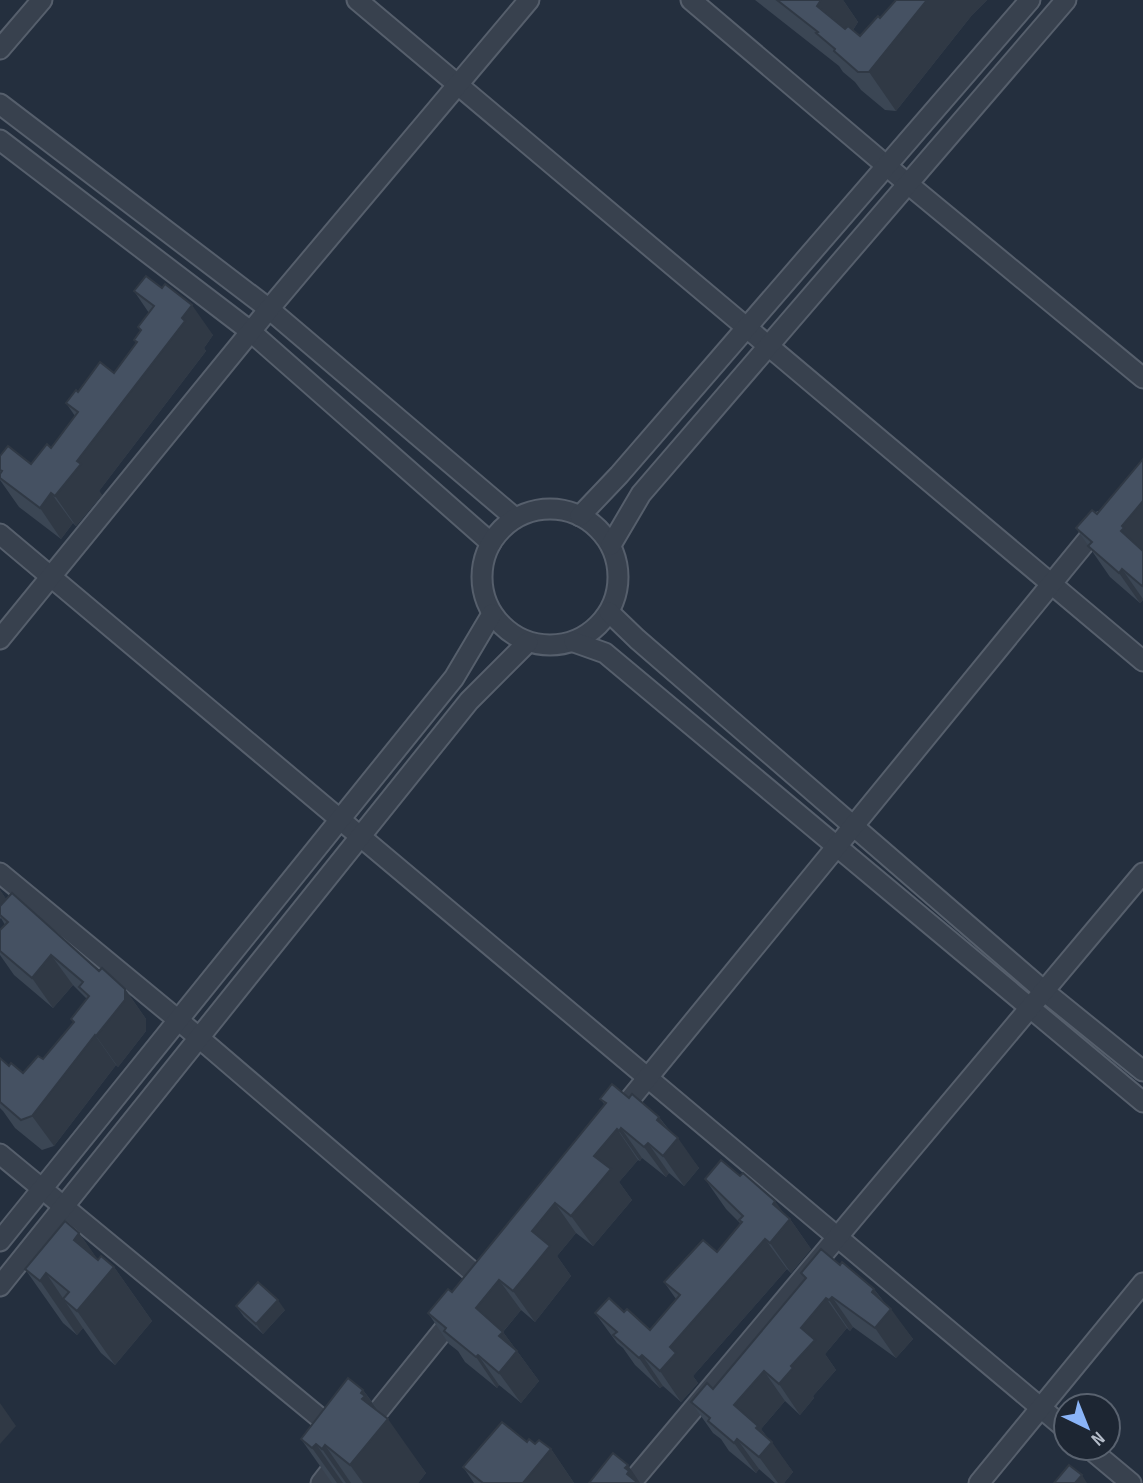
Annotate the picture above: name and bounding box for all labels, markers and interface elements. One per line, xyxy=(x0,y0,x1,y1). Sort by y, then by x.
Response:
north arrow xyxy=(1052,1392,1122,1462)
text: N xyxy=(1086,1426,1109,1450)

